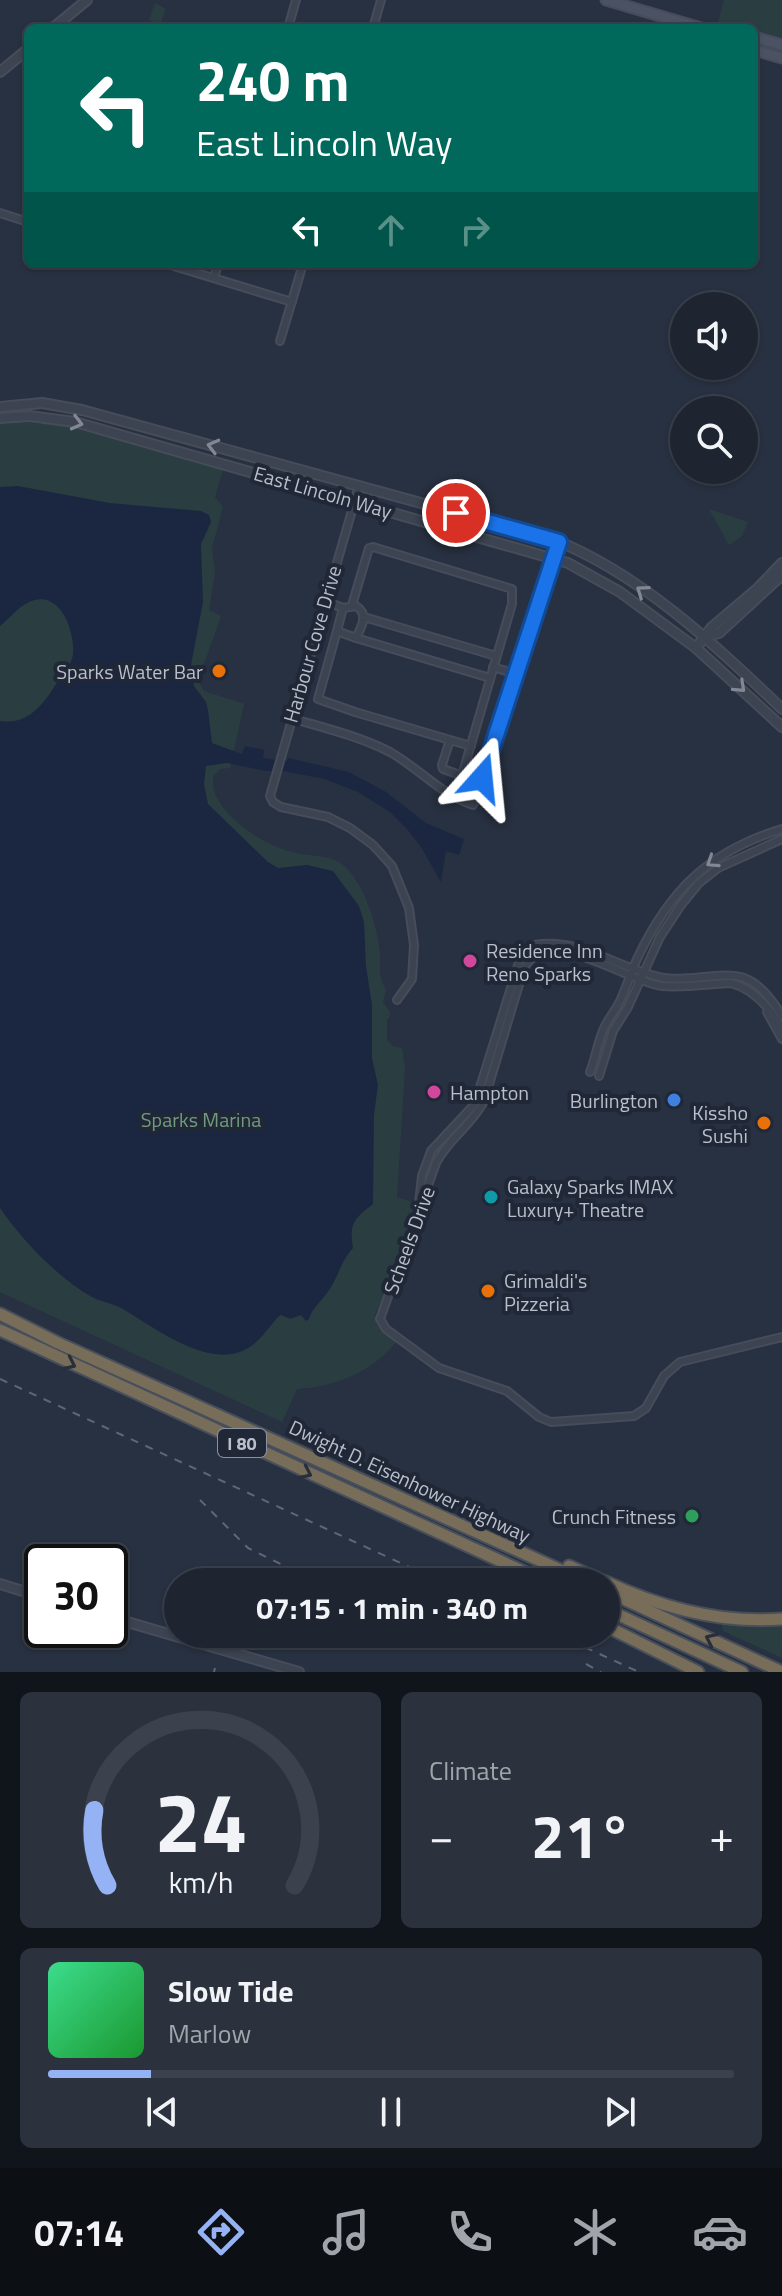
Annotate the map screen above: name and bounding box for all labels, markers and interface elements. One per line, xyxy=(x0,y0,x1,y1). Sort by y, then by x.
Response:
text: 240 m xyxy=(196,38,349,123)
icon: left xyxy=(64,56,168,160)
text: East Lincoln Way xyxy=(196,115,452,170)
icon: left xyxy=(285,208,329,252)
icon: ahead xyxy=(369,208,413,252)
icon: right xyxy=(453,208,497,252)
map controls xyxy=(670,292,758,484)
button: sound xyxy=(670,292,758,380)
button: search xyxy=(670,396,758,484)
one-way arrow xyxy=(70,414,84,431)
one-way arrow xyxy=(207,439,221,456)
street label: East Lincoln Way xyxy=(250,457,396,527)
pin xyxy=(422,479,490,547)
icon: arrive xyxy=(434,491,478,535)
street label: Harbour Cove Drive xyxy=(275,562,349,726)
one-way arrow xyxy=(637,586,651,601)
place label: Sparks Water Bar xyxy=(56,656,203,687)
marker: Sparks Water Bar xyxy=(210,662,228,680)
one-way arrow xyxy=(730,677,745,691)
position arrow xyxy=(440,736,524,820)
one-way arrow xyxy=(706,852,720,867)
place label: Residence Inn Reno Sparks xyxy=(486,935,603,989)
marker: Residence Inn Reno Sparks xyxy=(461,952,479,970)
place label: Hampton xyxy=(450,1077,529,1108)
marker: Hampton xyxy=(425,1083,443,1101)
place label: Burlington xyxy=(570,1085,658,1116)
marker: Burlington xyxy=(665,1091,683,1109)
place label: Kissho Sushi xyxy=(692,1097,748,1151)
park label: Sparks Marina xyxy=(141,1104,261,1135)
marker: Kissho Sushi xyxy=(755,1114,773,1132)
place label: Galaxy Sparks IMAX Luxury+ Theatre xyxy=(507,1171,673,1225)
street label: Scheels Drive xyxy=(375,1182,443,1298)
marker: Galaxy Sparks IMAX Luxury+ Theatre xyxy=(482,1188,500,1206)
place label: Grimaldi's Pizzeria xyxy=(504,1265,587,1319)
marker: Grimaldi's Pizzeria xyxy=(479,1282,497,1300)
one-way arrow xyxy=(62,1354,76,1370)
street label: Dwight D. Eisenhower Highway xyxy=(284,1411,536,1551)
road number: I 80 xyxy=(218,1429,266,1457)
one-way arrow xyxy=(298,1463,313,1479)
place label: Crunch Fitness xyxy=(552,1501,676,1532)
marker: Crunch Fitness xyxy=(683,1507,701,1525)
speed limit sign: 30 xyxy=(24,1544,128,1648)
text: 07:15 · 1 min · 340 m xyxy=(256,1585,528,1631)
one-way arrow xyxy=(705,1633,719,1649)
text: Climate xyxy=(429,1751,512,1790)
text: 24 xyxy=(154,1758,247,1884)
text: 21° xyxy=(531,1790,632,1881)
text: − xyxy=(429,1802,454,1869)
text: + xyxy=(709,1802,734,1869)
text: km/h xyxy=(168,1861,233,1904)
text: Slow Tide xyxy=(168,1968,293,2014)
text: Marlow xyxy=(168,2014,251,2053)
icon: previous xyxy=(140,2090,184,2134)
icon: pause xyxy=(369,2090,413,2134)
icon: next xyxy=(598,2090,642,2134)
icon: directions xyxy=(193,2204,249,2260)
icon: music xyxy=(318,2204,374,2260)
icon: phone xyxy=(442,2204,498,2260)
icon: climate xyxy=(567,2204,623,2260)
icon: car xyxy=(692,2204,748,2260)
text: 07:14 xyxy=(34,2205,124,2260)

